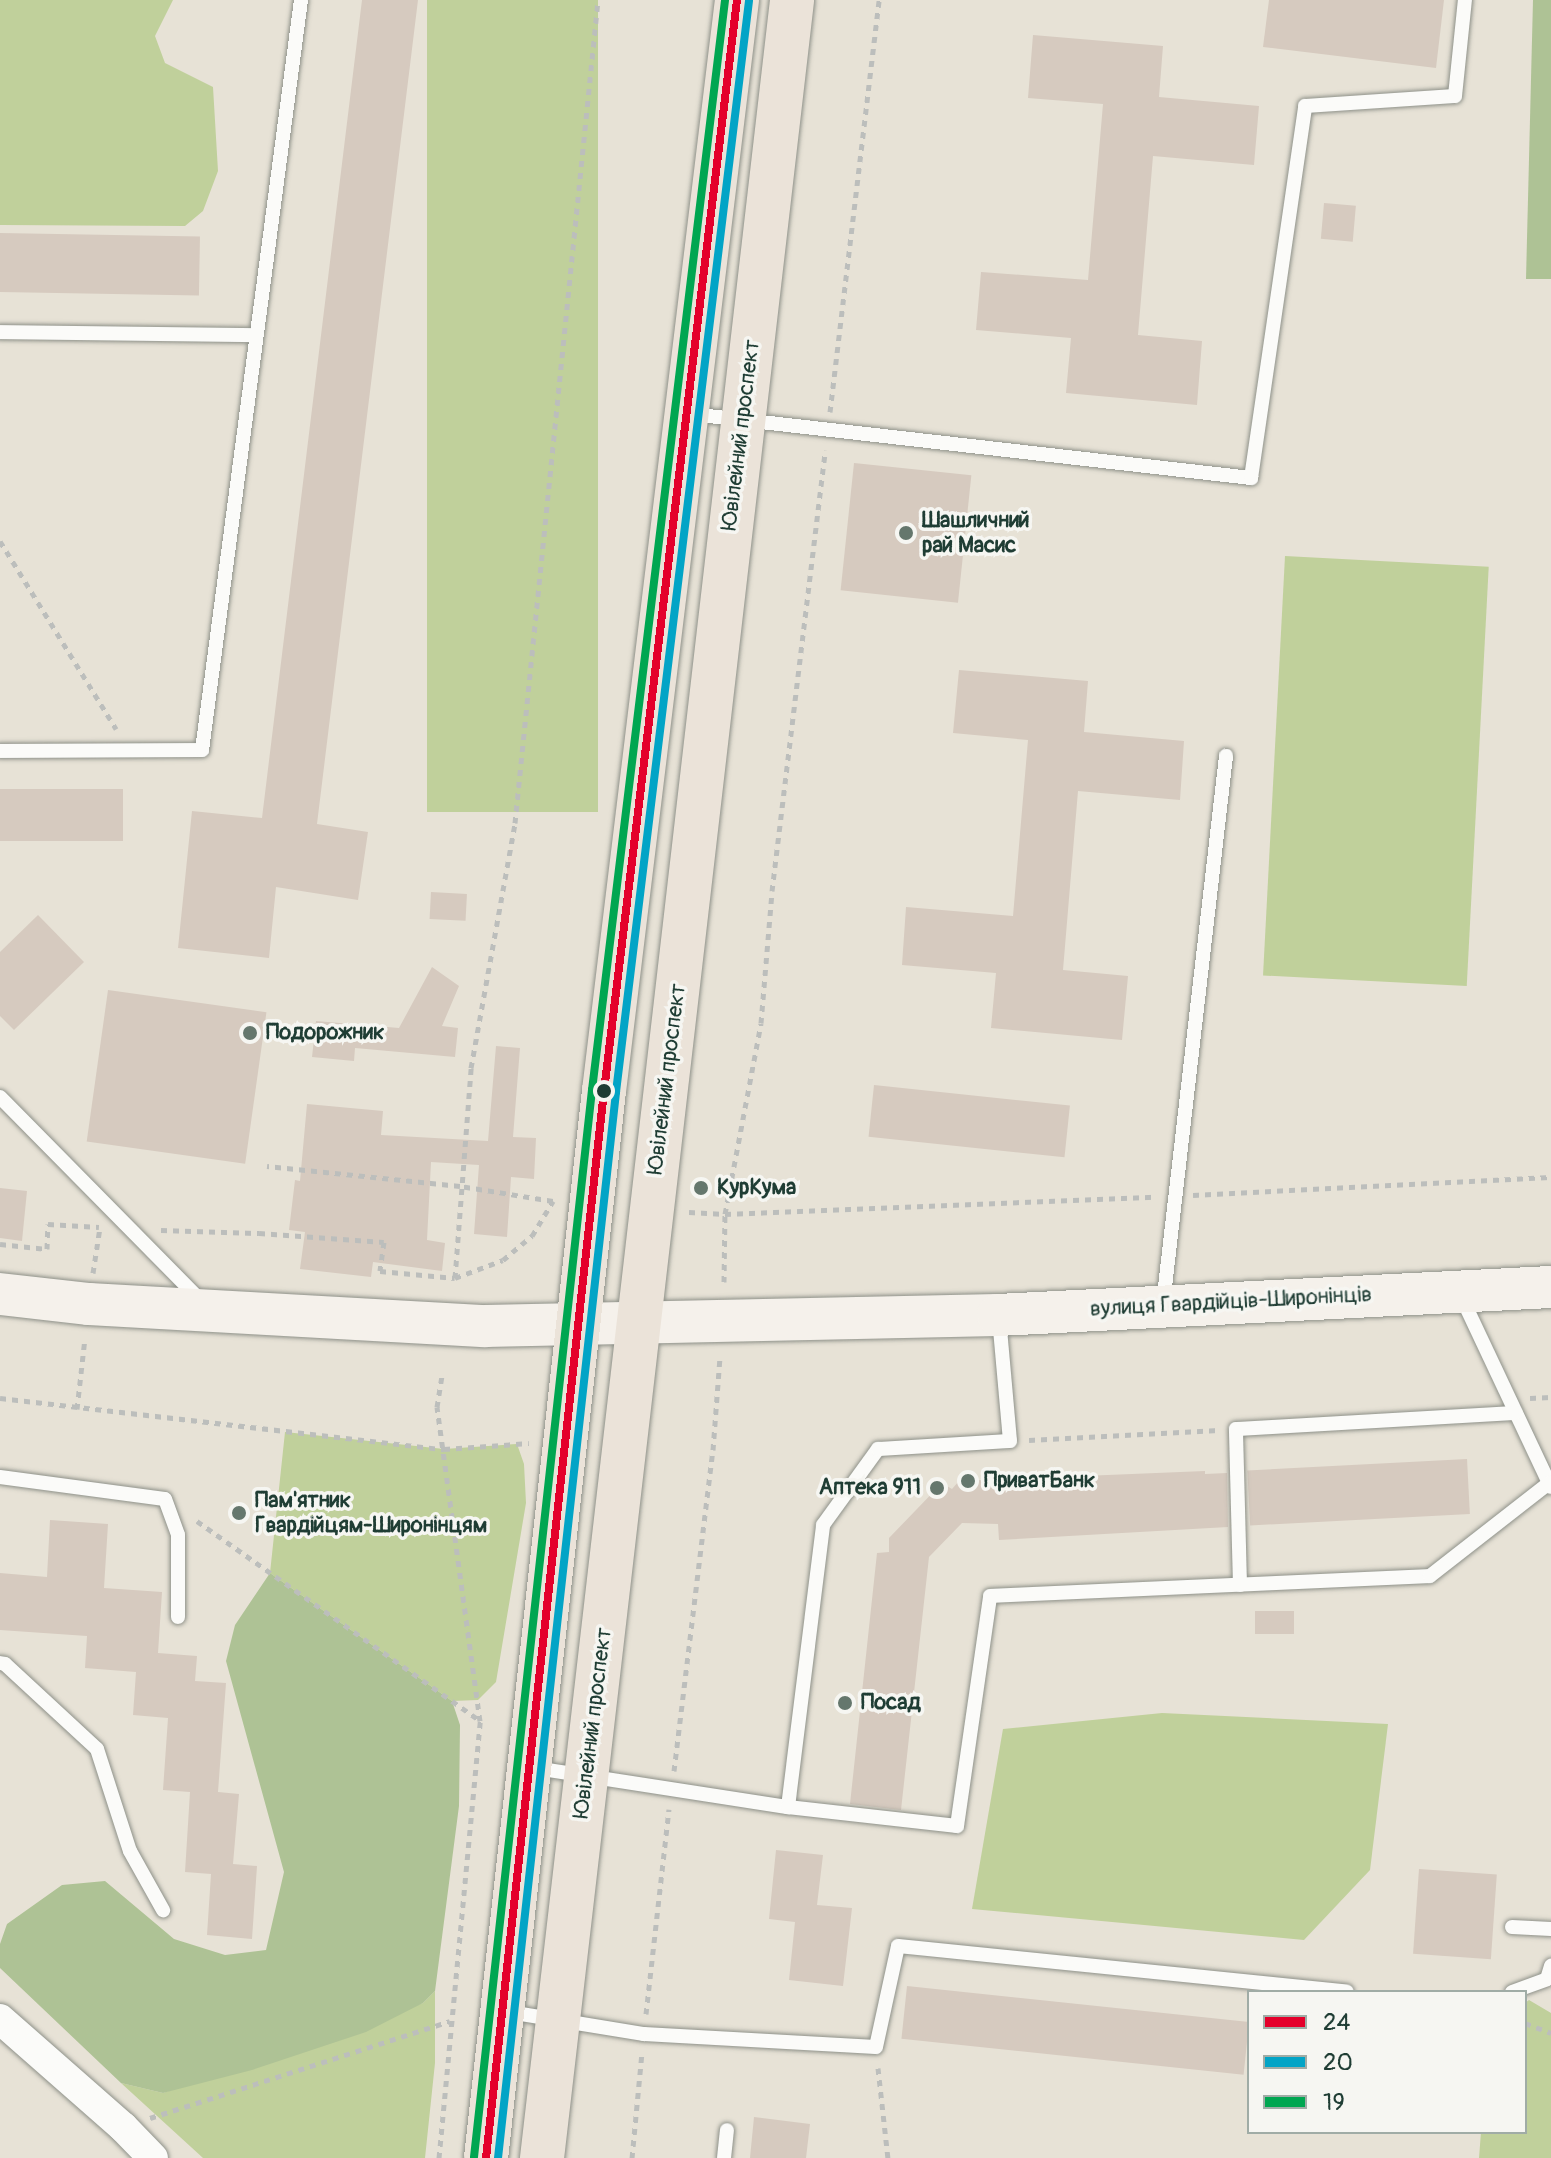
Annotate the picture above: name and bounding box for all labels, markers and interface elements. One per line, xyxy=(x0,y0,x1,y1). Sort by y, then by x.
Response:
street label: Ювілейний проспект xyxy=(716,338,766,532)
place label: Шашличний рай Масис xyxy=(922,507,1030,558)
marker: Шашличний рай Масис xyxy=(897,524,915,542)
street label: Ювілейний проспект xyxy=(642,982,692,1176)
place label: Подорожник xyxy=(266,1020,384,1046)
marker: Подорожник xyxy=(241,1024,259,1042)
unlabelled marker xyxy=(596,1083,612,1099)
place label: КурКума xyxy=(717,1175,796,1201)
marker: КурКума xyxy=(692,1179,710,1197)
street label: вулиця Гвардійців-Широнінців xyxy=(1089,1281,1373,1323)
place label: ПриватБанк xyxy=(984,1468,1095,1494)
marker: ПриватБанк xyxy=(959,1472,977,1490)
place label: Аптека 911 xyxy=(819,1475,921,1501)
marker: Аптека 911 xyxy=(928,1479,946,1497)
place label: Пам'ятник Гвардійцям-Широнінцям xyxy=(255,1487,487,1538)
marker: Пам'ятник Гвардійцям-Широнінцям xyxy=(230,1504,248,1522)
street label: Ювілейний проспект xyxy=(568,1626,618,1820)
place label: Посад xyxy=(861,1690,921,1716)
marker: Посад xyxy=(836,1694,854,1712)
legend xyxy=(1247,1990,1527,2134)
text: 24 xyxy=(1323,2008,1350,2037)
text: 20 xyxy=(1323,2048,1353,2077)
text: 19 xyxy=(1323,2088,1345,2117)

